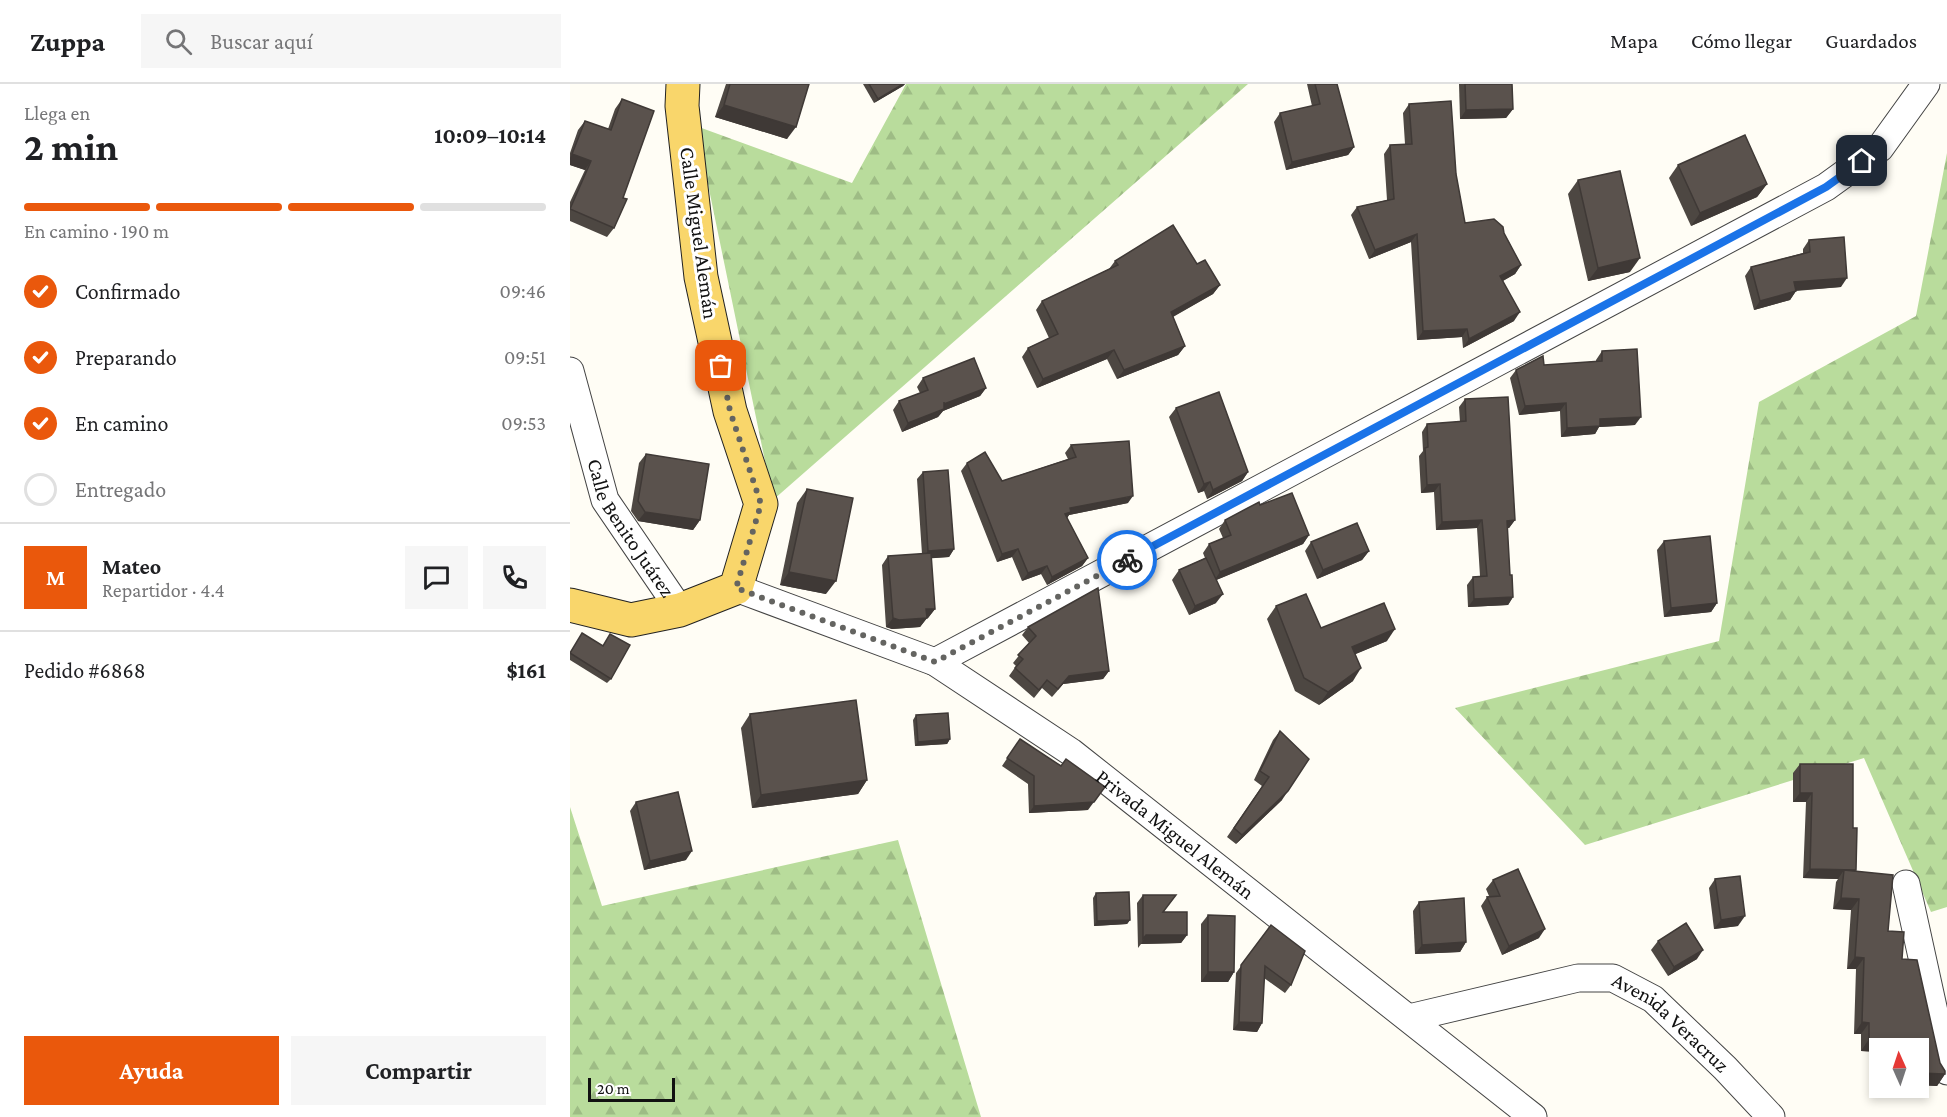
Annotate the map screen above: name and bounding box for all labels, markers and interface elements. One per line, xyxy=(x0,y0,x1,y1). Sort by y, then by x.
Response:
search box xyxy=(141,14,561,68)
icon: search xyxy=(162,25,195,58)
text: Zuppa xyxy=(30,26,105,57)
text: Buscar aquí xyxy=(210,29,313,54)
text: Mapa xyxy=(1610,29,1658,53)
text: Cómo llegar xyxy=(1691,29,1792,53)
text: Guardados xyxy=(1825,29,1917,53)
text: Llega en xyxy=(24,102,90,124)
text: 10:09–10:14 xyxy=(434,123,546,148)
text: 2 min xyxy=(24,125,118,168)
pin xyxy=(1836,135,1887,186)
icon: home xyxy=(1845,144,1878,177)
street label: Calle Miguel Alemán xyxy=(675,145,723,321)
text: En camino · 190 m xyxy=(24,220,169,242)
icon: check xyxy=(24,275,57,308)
text: Confirmado xyxy=(75,279,181,304)
text: 09:46 xyxy=(500,280,546,302)
pin xyxy=(695,340,746,391)
icon: check xyxy=(24,341,57,374)
text: Preparando xyxy=(75,345,177,370)
text: 09:51 xyxy=(504,346,546,368)
icon: bag xyxy=(704,349,737,382)
icon: check xyxy=(24,407,57,440)
text: En camino xyxy=(75,411,168,436)
text: 09:53 xyxy=(501,412,546,434)
street label: Calle Benito Juárez xyxy=(582,456,680,602)
text: Entregado xyxy=(75,477,166,502)
courier xyxy=(1097,530,1157,590)
icon: bike xyxy=(1111,544,1144,577)
button: chat xyxy=(405,546,468,609)
button: phone xyxy=(483,546,546,609)
text: Mateo xyxy=(102,554,161,579)
text: M xyxy=(46,565,65,590)
text: Repartidor · 4.4 xyxy=(102,579,225,601)
text: Pedido #6868 xyxy=(24,658,146,683)
text: $161 xyxy=(507,658,546,683)
street label: Privada Miguel Alemán xyxy=(1091,764,1259,904)
street label: Avenida Veracruz xyxy=(1608,968,1734,1077)
button: Ayuda xyxy=(24,1036,279,1105)
button: Compartir xyxy=(291,1036,546,1105)
north arrow xyxy=(1869,1038,1929,1098)
map controls xyxy=(1869,1038,1929,1098)
scale bar xyxy=(588,1075,675,1102)
text: 20 m xyxy=(597,1080,630,1097)

